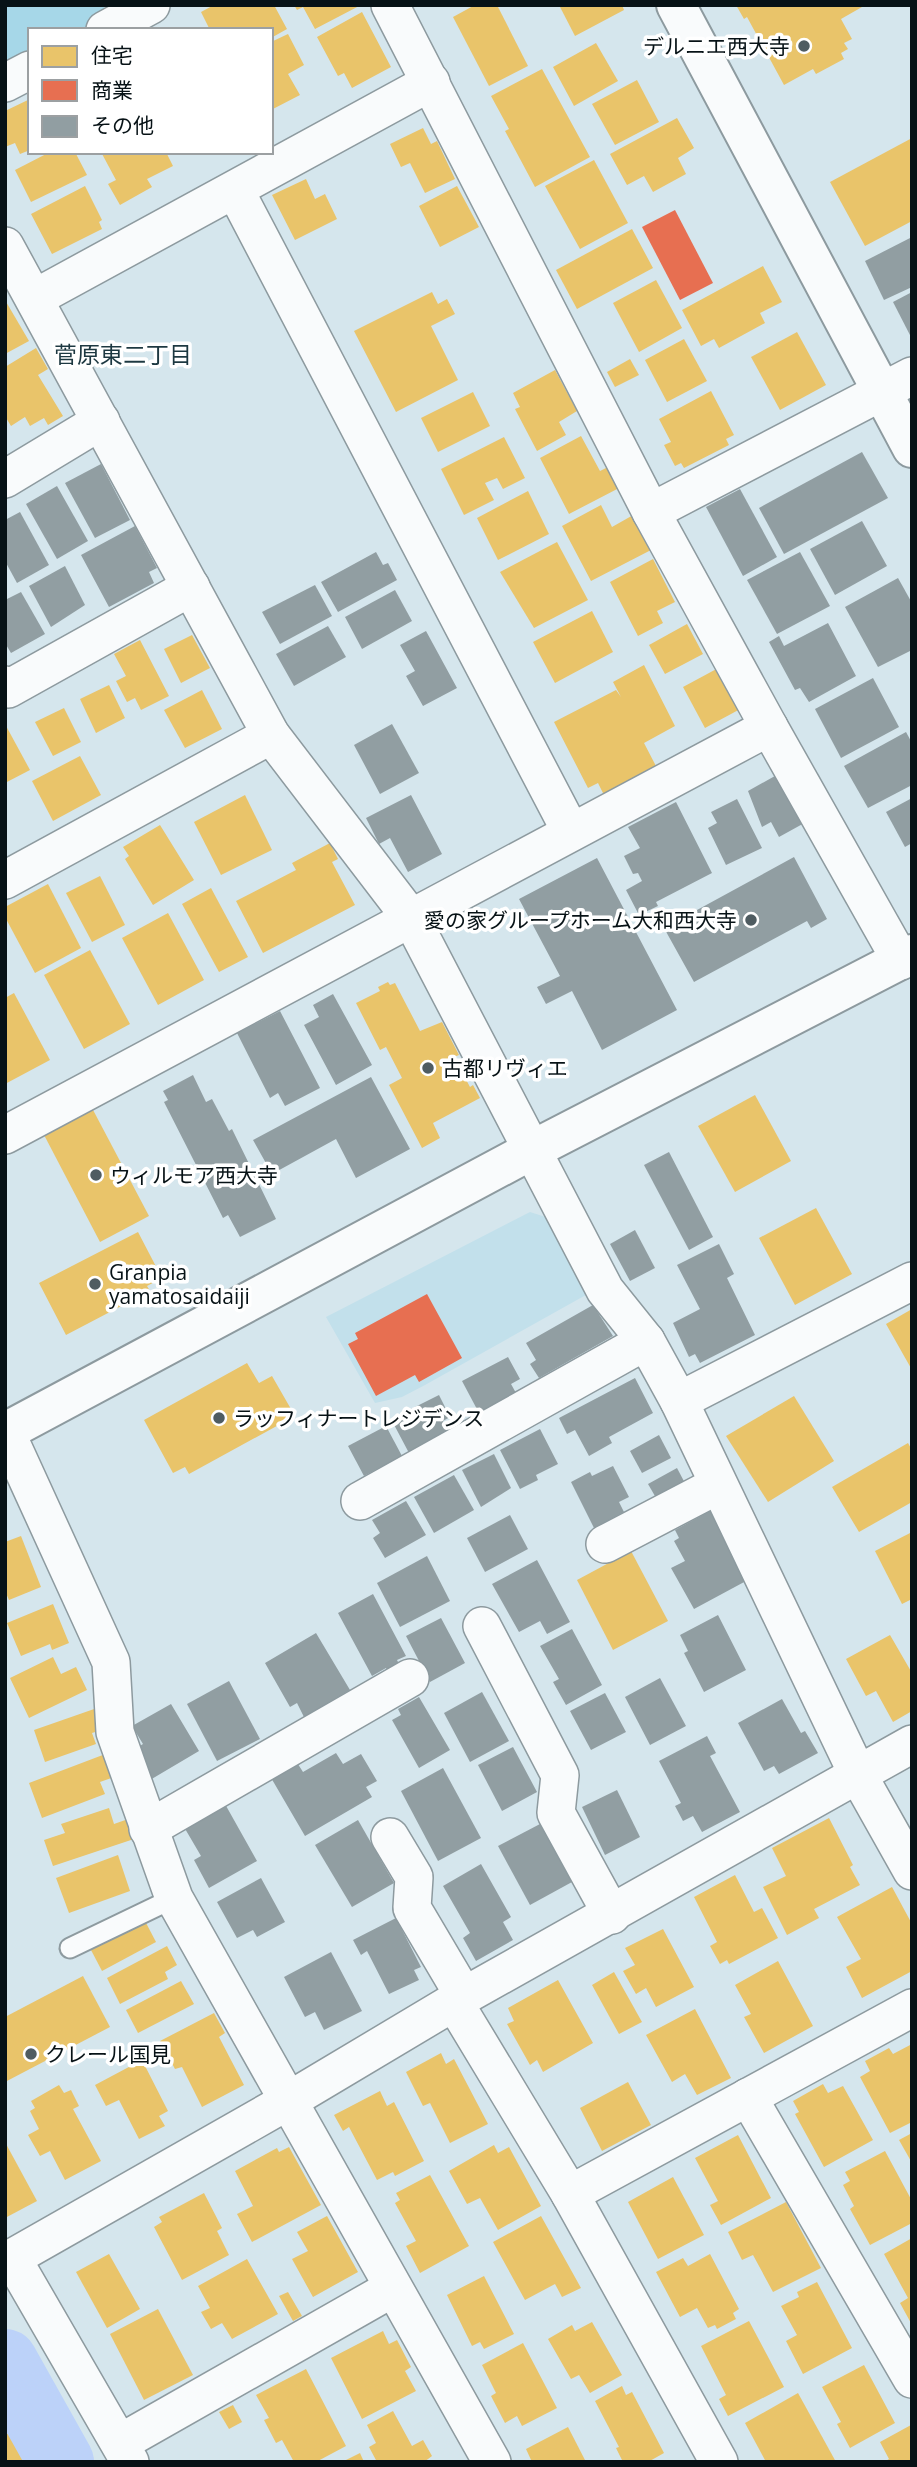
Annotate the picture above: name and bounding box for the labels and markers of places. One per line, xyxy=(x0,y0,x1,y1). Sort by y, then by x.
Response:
place label: デルニエ西大寺 xyxy=(643,32,790,60)
marker: デルニエ西大寺 xyxy=(796,38,812,54)
place label: 愛の家グループホーム大和西大寺 xyxy=(424,906,737,934)
marker: 愛の家グループホーム大和西大寺 xyxy=(743,912,759,928)
place label: 古都リヴィエ xyxy=(442,1054,568,1082)
marker: 古都リヴィエ xyxy=(420,1060,436,1076)
place label: ウィルモア西大寺 xyxy=(110,1161,278,1189)
marker: ウィルモア西大寺 xyxy=(88,1167,104,1183)
place label: Granpia yamatosaidaiji xyxy=(109,1258,250,1310)
marker: Granpia yamatosaidaiji xyxy=(87,1276,103,1292)
place label: ラッフィナートレジデンス xyxy=(233,1404,484,1432)
marker: ラッフィナートレジデンス xyxy=(211,1410,227,1426)
place label: クレール国見 xyxy=(45,2040,171,2068)
marker: クレール国見 xyxy=(23,2046,39,2062)

